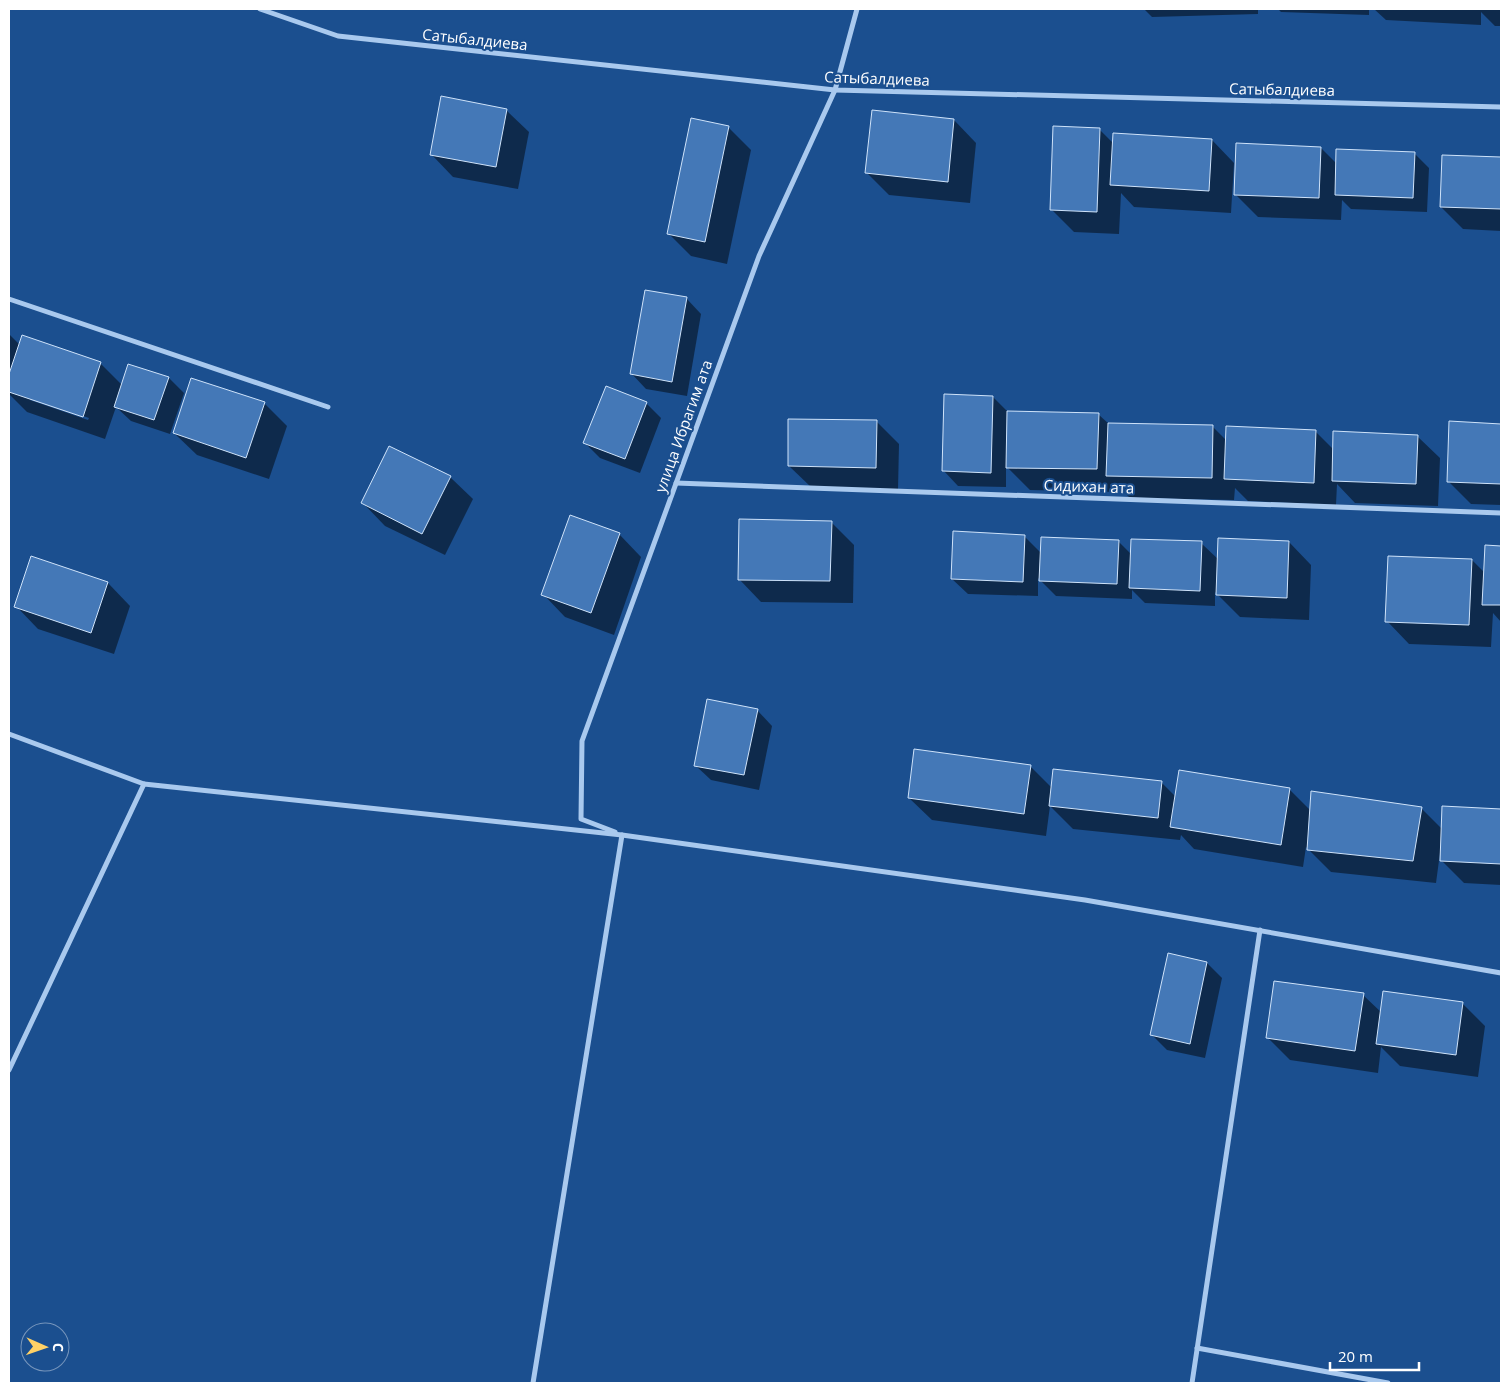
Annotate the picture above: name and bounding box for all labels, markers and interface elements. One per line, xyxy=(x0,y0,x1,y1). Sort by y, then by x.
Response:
street label: Сатыбалдиева xyxy=(421,24,529,54)
street label: Сатыбалдиева xyxy=(824,66,930,90)
street label: Сатыбалдиева xyxy=(1229,78,1335,100)
street label: улица Ибрагим ата xyxy=(650,357,716,495)
street label: Сидихан ата xyxy=(1043,474,1135,498)
north arrow xyxy=(20,1322,70,1372)
scale bar xyxy=(1330,1340,1419,1372)
text: С xyxy=(49,1343,68,1352)
text: 20 m xyxy=(1338,1346,1373,1366)

